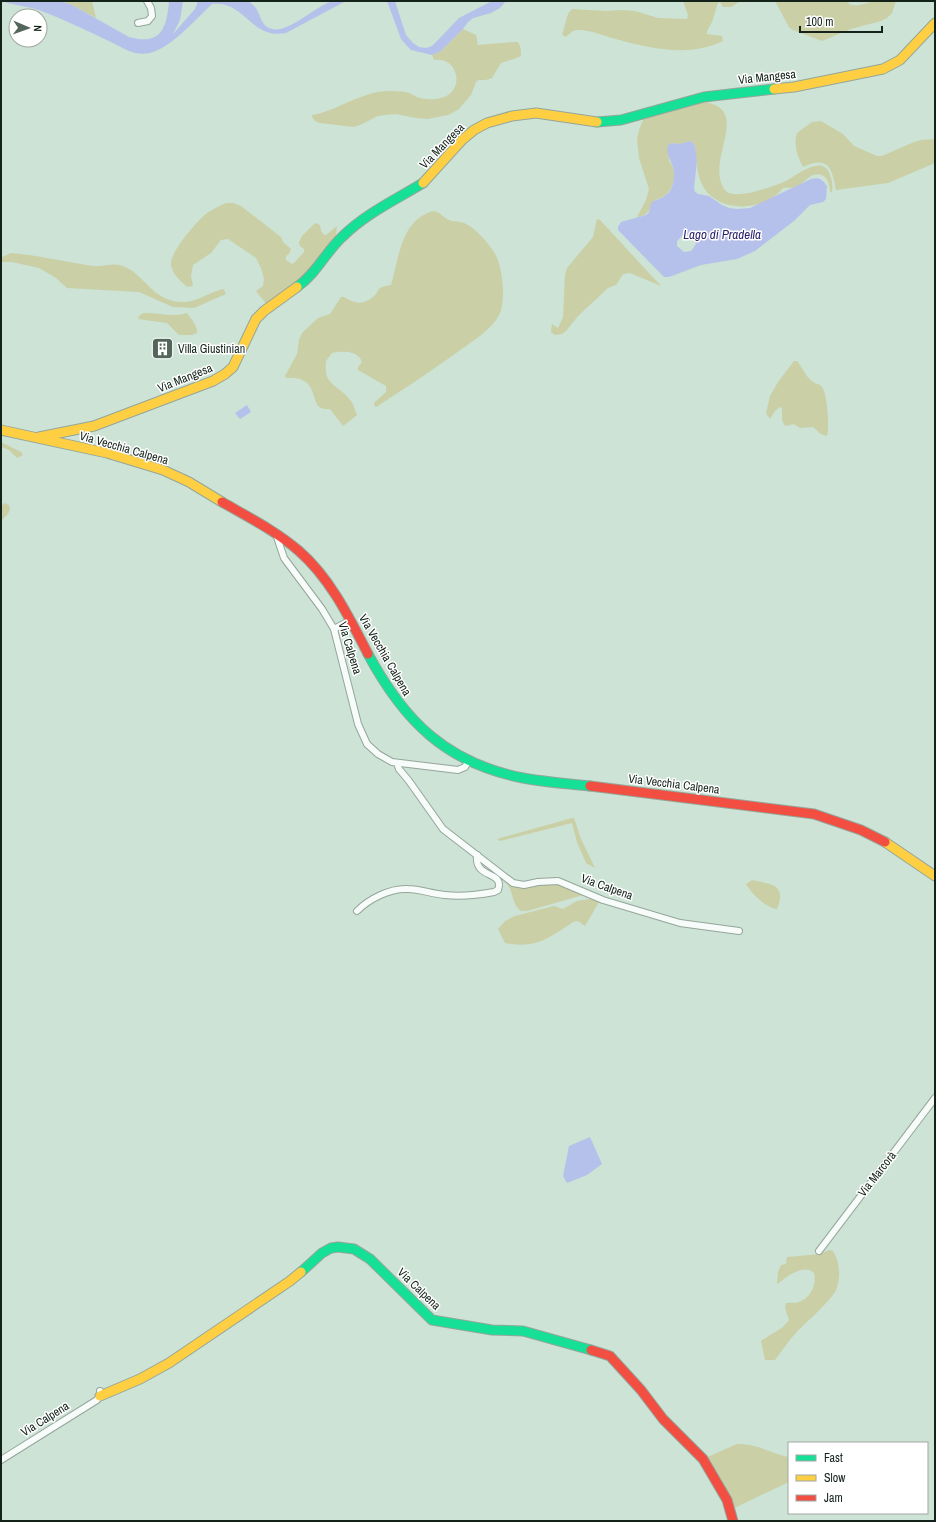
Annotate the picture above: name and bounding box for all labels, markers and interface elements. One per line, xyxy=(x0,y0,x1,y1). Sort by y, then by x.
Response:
north arrow xyxy=(8,8,48,48)
scale bar xyxy=(800,8,882,34)
text: 100 m xyxy=(806,14,833,30)
text: N xyxy=(31,25,45,32)
street label: Via Mangesa xyxy=(737,66,797,88)
street label: Via Mangesa xyxy=(416,119,468,172)
water label: Lago di Pradella xyxy=(683,226,761,243)
building icon: Villa Giustinian xyxy=(150,336,176,362)
place label: Villa Giustinian xyxy=(178,341,245,357)
street label: Via Mangesa xyxy=(155,360,215,396)
street label: Via Vecchia Calpena xyxy=(78,428,171,468)
street label: Via Vecchia Calpena xyxy=(355,611,415,699)
street label: Via Calpena xyxy=(334,620,366,677)
street label: Via Vecchia Calpena xyxy=(627,770,721,798)
street label: Via Calpena xyxy=(579,870,636,904)
street label: Via Marcorà xyxy=(854,1148,900,1200)
street label: Via Calpena xyxy=(394,1264,444,1314)
street label: Via Calpena xyxy=(18,1398,73,1440)
legend xyxy=(788,1442,928,1514)
text: Fast xyxy=(824,1450,843,1466)
text: Slow xyxy=(824,1470,846,1486)
text: Jam xyxy=(824,1490,843,1506)

